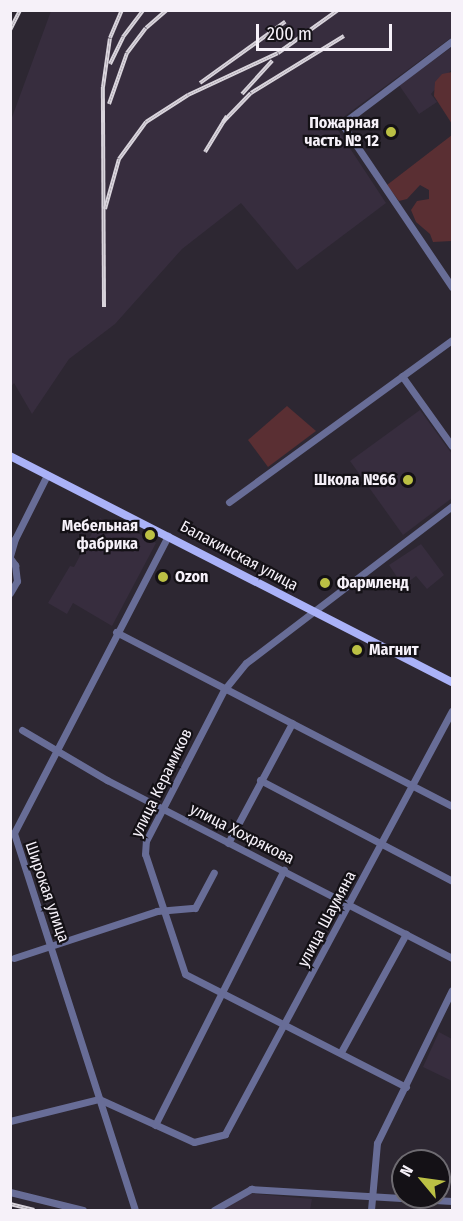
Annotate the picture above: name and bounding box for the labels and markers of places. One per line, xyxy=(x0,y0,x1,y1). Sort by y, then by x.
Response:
place label: Пожарная часть № 12 xyxy=(304,113,379,151)
marker: Пожарная часть № 12 xyxy=(384,125,398,139)
place label: Школа №66 xyxy=(314,470,396,490)
marker: Школа №66 xyxy=(401,473,415,487)
place label: Мебельная фабрика xyxy=(62,516,138,554)
marker: Мебельная фабрика xyxy=(143,528,157,542)
place label: Ozon xyxy=(175,567,208,587)
marker: Ozon xyxy=(156,570,170,584)
place label: Фармленд xyxy=(337,573,409,593)
marker: Фармленд xyxy=(318,576,332,590)
place label: Магнит xyxy=(369,640,419,660)
marker: Магнит xyxy=(350,643,364,657)

